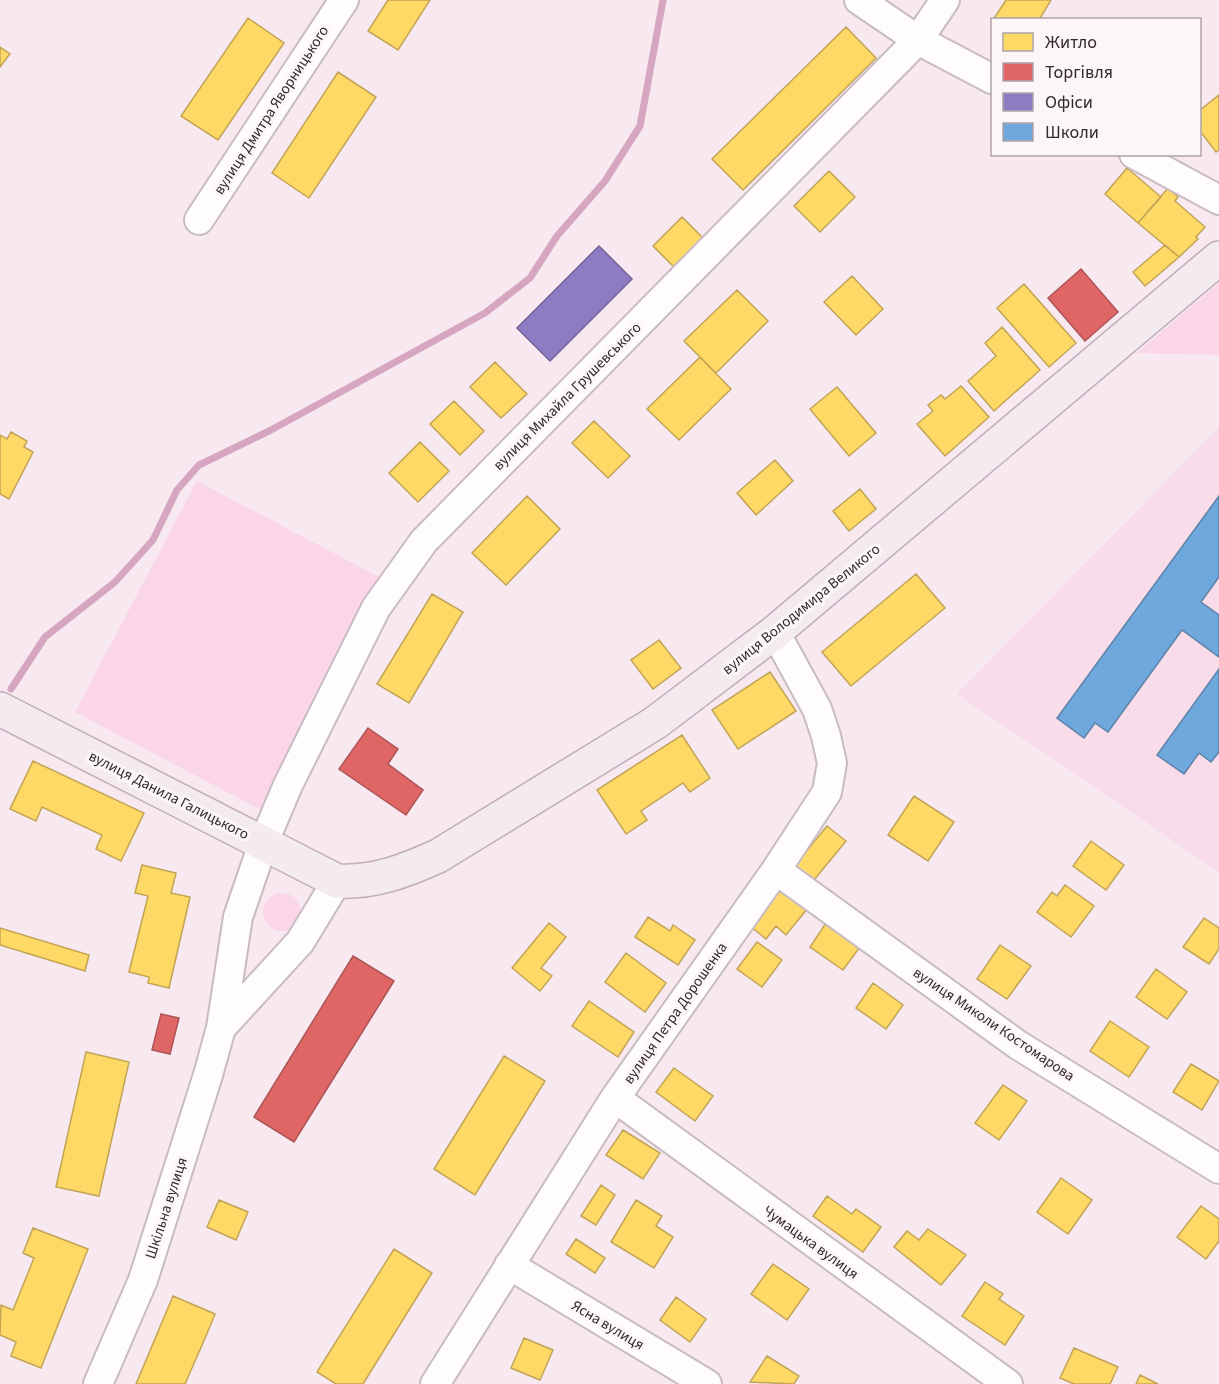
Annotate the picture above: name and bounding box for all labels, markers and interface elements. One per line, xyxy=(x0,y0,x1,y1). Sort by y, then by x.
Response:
legend xyxy=(991,18,1201,156)
street label: вулиця Дмитра Яворницького xyxy=(209,22,334,199)
text: Житло xyxy=(1045,30,1097,55)
text: Торгівля xyxy=(1045,60,1113,85)
text: Офіси xyxy=(1045,90,1093,115)
text: Школи xyxy=(1045,120,1099,145)
street label: вулиця Михайла Грушевського xyxy=(489,318,646,475)
street label: вулиця Володимира Великого xyxy=(718,539,885,680)
street label: вулиця Данила Галицького xyxy=(85,746,253,845)
street label: вулиця Петра Дорошенка xyxy=(618,938,732,1088)
street label: вулиця Миколи Костомарова xyxy=(909,962,1079,1087)
street label: Шкільна вулиця xyxy=(140,1155,193,1262)
street label: Чумацька вулиця xyxy=(759,1201,863,1284)
street label: Ясна вулиця xyxy=(567,1295,648,1355)

